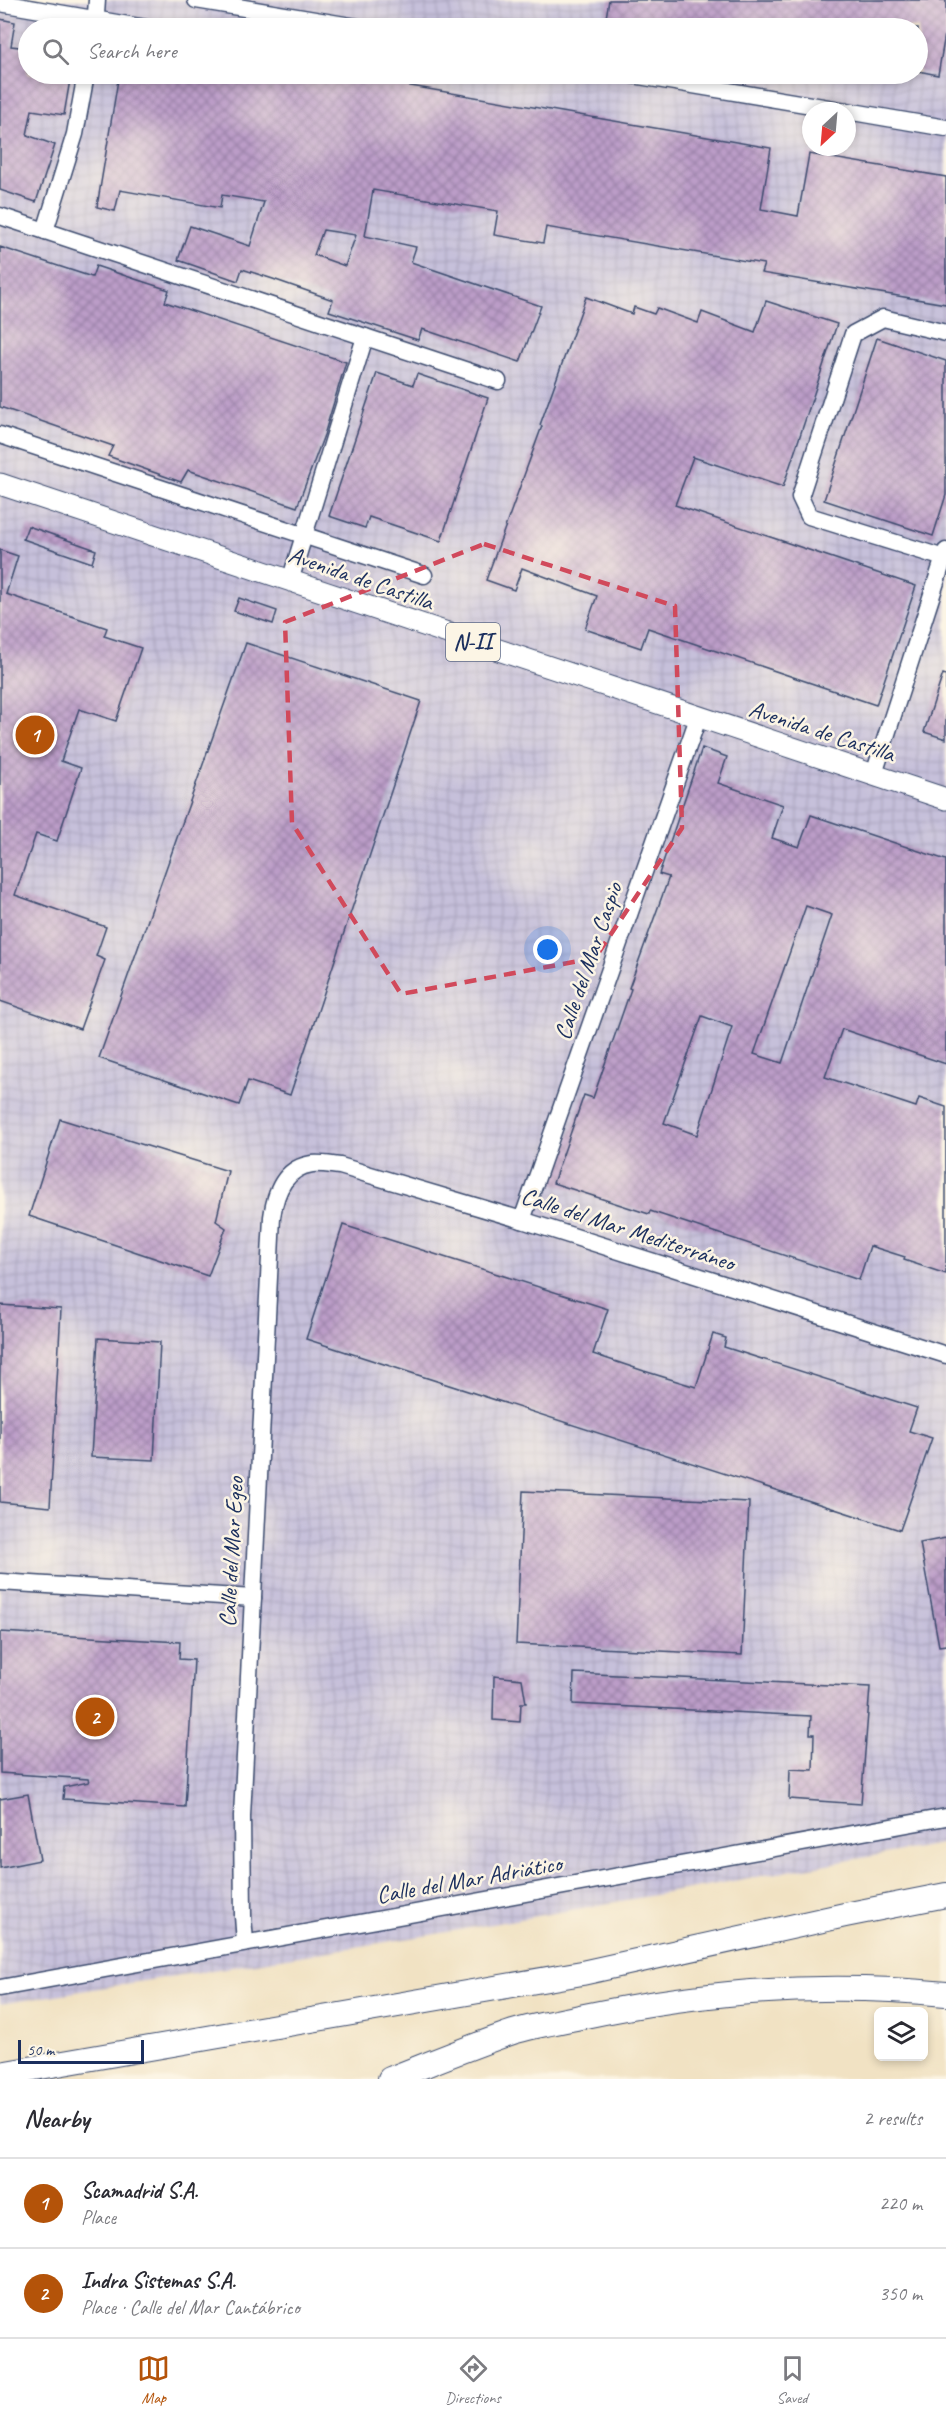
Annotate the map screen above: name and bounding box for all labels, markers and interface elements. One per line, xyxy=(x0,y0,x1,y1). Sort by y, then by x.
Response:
search box xyxy=(18,18,928,84)
icon: search xyxy=(39,35,72,68)
text: Search here xyxy=(87,37,177,65)
north arrow xyxy=(802,102,856,156)
street label: Avenida de Castilla xyxy=(285,539,439,617)
road number: N-II xyxy=(446,623,500,661)
street label: Avenida de Castilla xyxy=(745,693,900,769)
pin: 1 xyxy=(15,712,54,758)
street label: Calle del Mar Caspio xyxy=(547,877,629,1044)
your location xyxy=(533,935,562,964)
street label: Calle del Mar Mediterráneo xyxy=(518,1180,741,1278)
street label: Calle del Mar Egeo xyxy=(212,1475,250,1628)
pin: 2 xyxy=(76,1694,115,1740)
street label: Calle del Mar Adriático xyxy=(374,1848,566,1910)
map controls xyxy=(874,2007,928,2061)
button: layers xyxy=(874,2007,928,2061)
scale bar xyxy=(18,2037,144,2064)
text: 50 m xyxy=(27,2040,54,2060)
text: Nearby xyxy=(24,2102,89,2135)
text: 2 results xyxy=(863,2106,922,2131)
text: Scamadrid S.A. xyxy=(81,2177,198,2205)
text: 1 xyxy=(39,2191,48,2216)
text: 220 m xyxy=(879,2191,922,2216)
text: Place xyxy=(81,2205,116,2230)
text: Indra Sistemas S.A. xyxy=(81,2267,236,2295)
text: 2 xyxy=(39,2281,48,2306)
text: 350 m xyxy=(879,2281,922,2306)
text: Place · Calle del Mar Cantábrico xyxy=(81,2295,300,2320)
tab: Map xyxy=(137,2352,170,2408)
tab: Directions xyxy=(445,2352,501,2408)
tab: Saved xyxy=(776,2352,809,2408)

